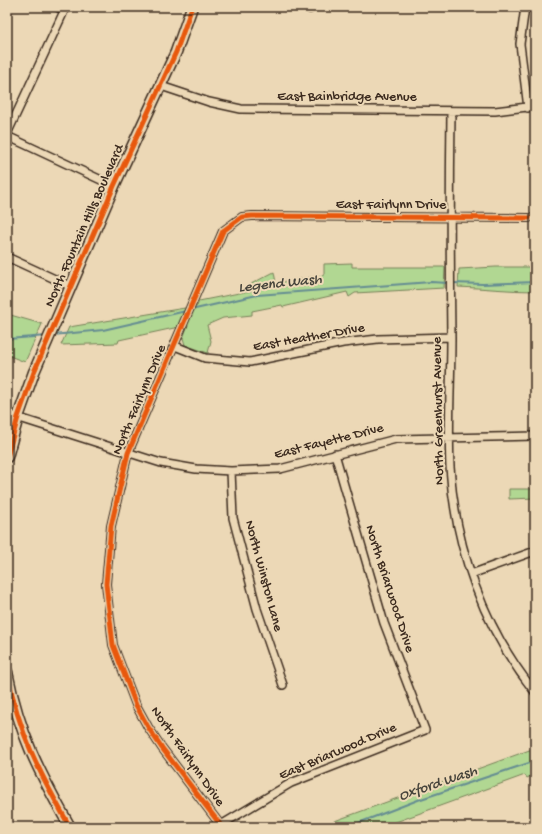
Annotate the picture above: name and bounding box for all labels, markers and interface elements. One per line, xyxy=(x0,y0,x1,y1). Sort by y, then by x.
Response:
street label: East Bainbridge Avenue xyxy=(277,89,418,106)
street label: North Fountain Hills Boulevard xyxy=(41,140,129,310)
street label: East Fairlynn Drive xyxy=(336,197,447,214)
water label: Legend Wash xyxy=(237,271,323,297)
street label: East Heather Drive xyxy=(252,320,367,356)
street label: North Greenhurst Avenue xyxy=(429,336,449,485)
street label: North Fairlynn Drive xyxy=(109,342,171,458)
street label: East Fayette Drive xyxy=(272,420,386,464)
street label: North Winston Lane xyxy=(240,519,286,634)
street label: North Briarwood Drive xyxy=(360,523,418,656)
street label: North Fairlynn Drive xyxy=(146,704,228,811)
street label: East Briarwood Drive xyxy=(277,719,400,784)
water label: Oxford Wash xyxy=(396,762,480,806)

